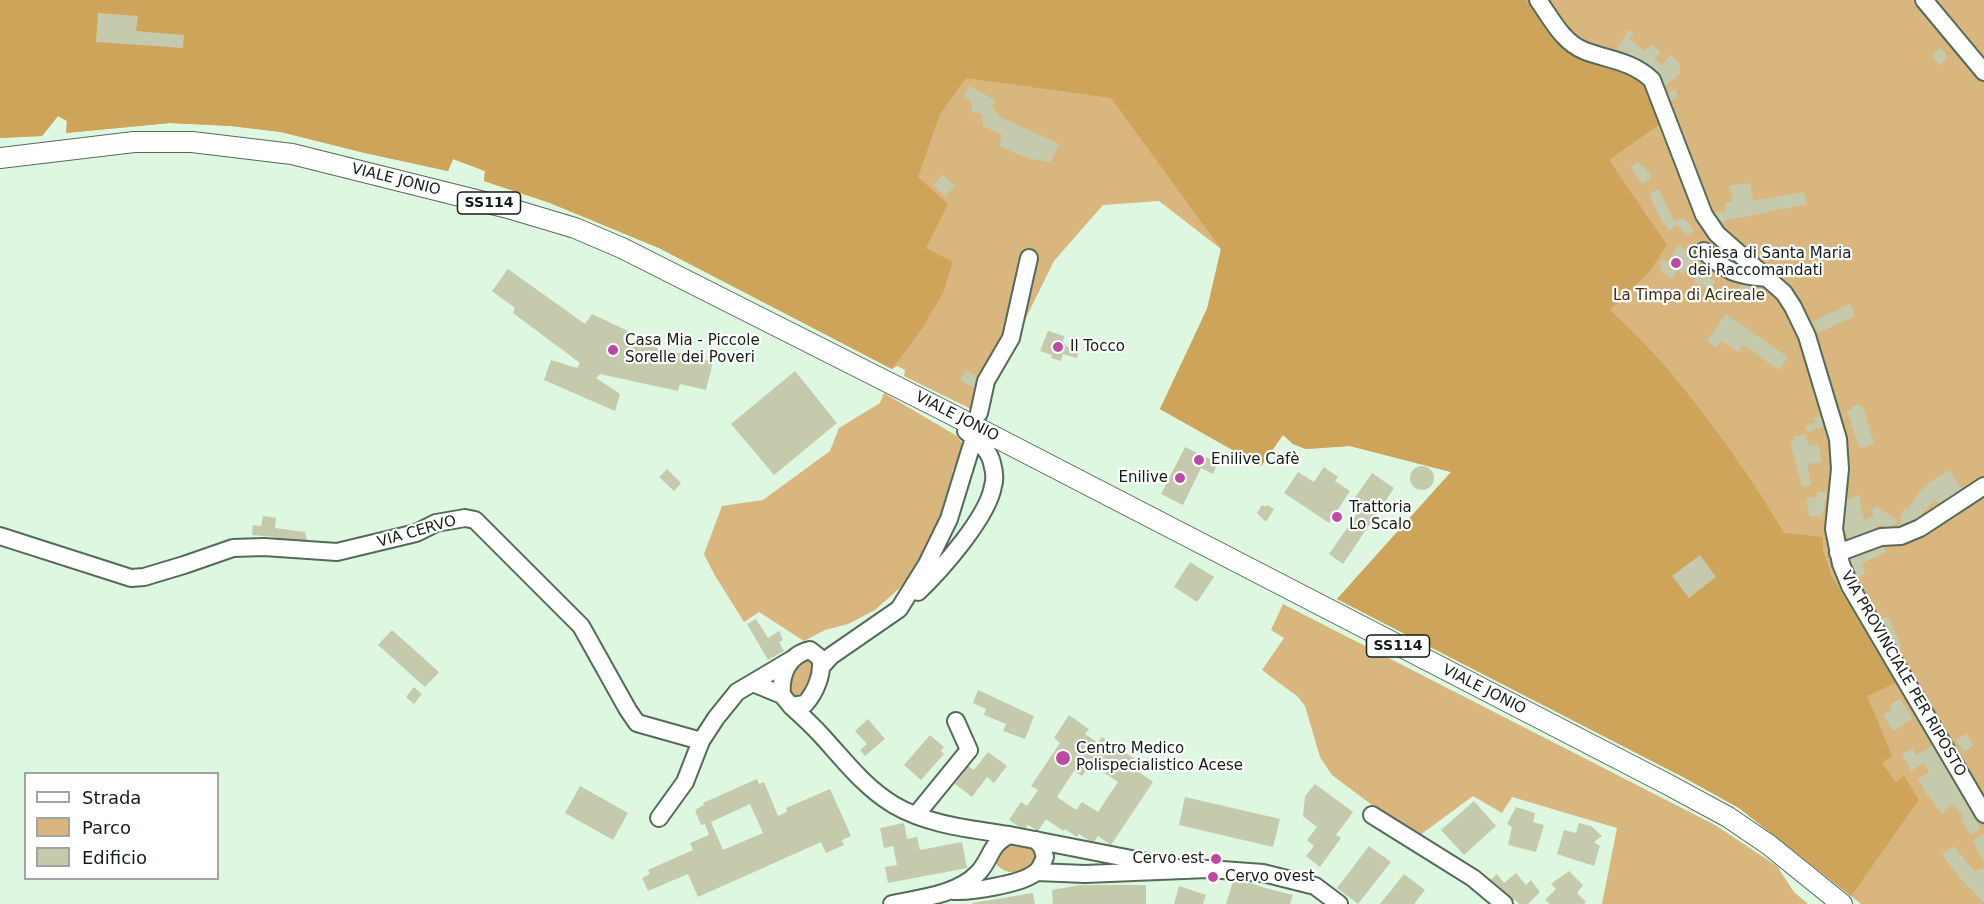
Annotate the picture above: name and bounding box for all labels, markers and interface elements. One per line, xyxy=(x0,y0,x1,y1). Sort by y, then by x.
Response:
street label: VIALE JONIO xyxy=(350,160,442,200)
road number: SS114 xyxy=(458,192,520,214)
place label: Chiesa di Santa Maria dei Raccomandati xyxy=(1688,245,1851,280)
marker: Chiesa di Santa Maria dei Raccomandati xyxy=(1669,256,1683,270)
park label: La Timpa di Acireale xyxy=(1613,287,1765,305)
place label: Casa Mia - Piccole Sorelle dei Poveri xyxy=(625,332,760,367)
place label: Il Tocco xyxy=(1070,338,1125,356)
marker: Il Tocco xyxy=(1051,340,1065,354)
marker: Casa Mia - Piccole Sorelle dei Poveri xyxy=(606,343,620,357)
street label: VIALE JONIO xyxy=(912,388,1002,446)
place label: Enilive Cafè xyxy=(1211,451,1300,469)
marker: Enilive Cafè xyxy=(1192,453,1206,467)
place label: Enilive xyxy=(1118,469,1168,487)
marker: Enilive xyxy=(1173,471,1187,485)
place label: Trattoria Lo Scalo xyxy=(1349,499,1412,534)
marker: Trattoria Lo Scalo xyxy=(1330,510,1344,524)
street label: VIA CERVO xyxy=(376,512,458,552)
street label: VIA PROVINCIALE PER RIPOSTO xyxy=(1837,568,1969,780)
road number: SS114 xyxy=(1366,635,1430,657)
street label: VIALE JONIO xyxy=(1439,661,1529,719)
place label: Centro Medico Polispecialistico Acese xyxy=(1076,740,1243,775)
marker: Centro Medico Polispecialistico Acese xyxy=(1054,749,1072,767)
legend xyxy=(24,772,219,880)
text: Strada xyxy=(82,787,141,808)
text: Parco xyxy=(82,817,131,838)
text: Edificio xyxy=(82,847,147,868)
place label: Cervo est xyxy=(1132,850,1204,868)
marker: Cervo est xyxy=(1209,852,1223,866)
place label: Cervo ovest xyxy=(1225,868,1315,886)
marker: Cervo ovest xyxy=(1206,870,1220,884)

